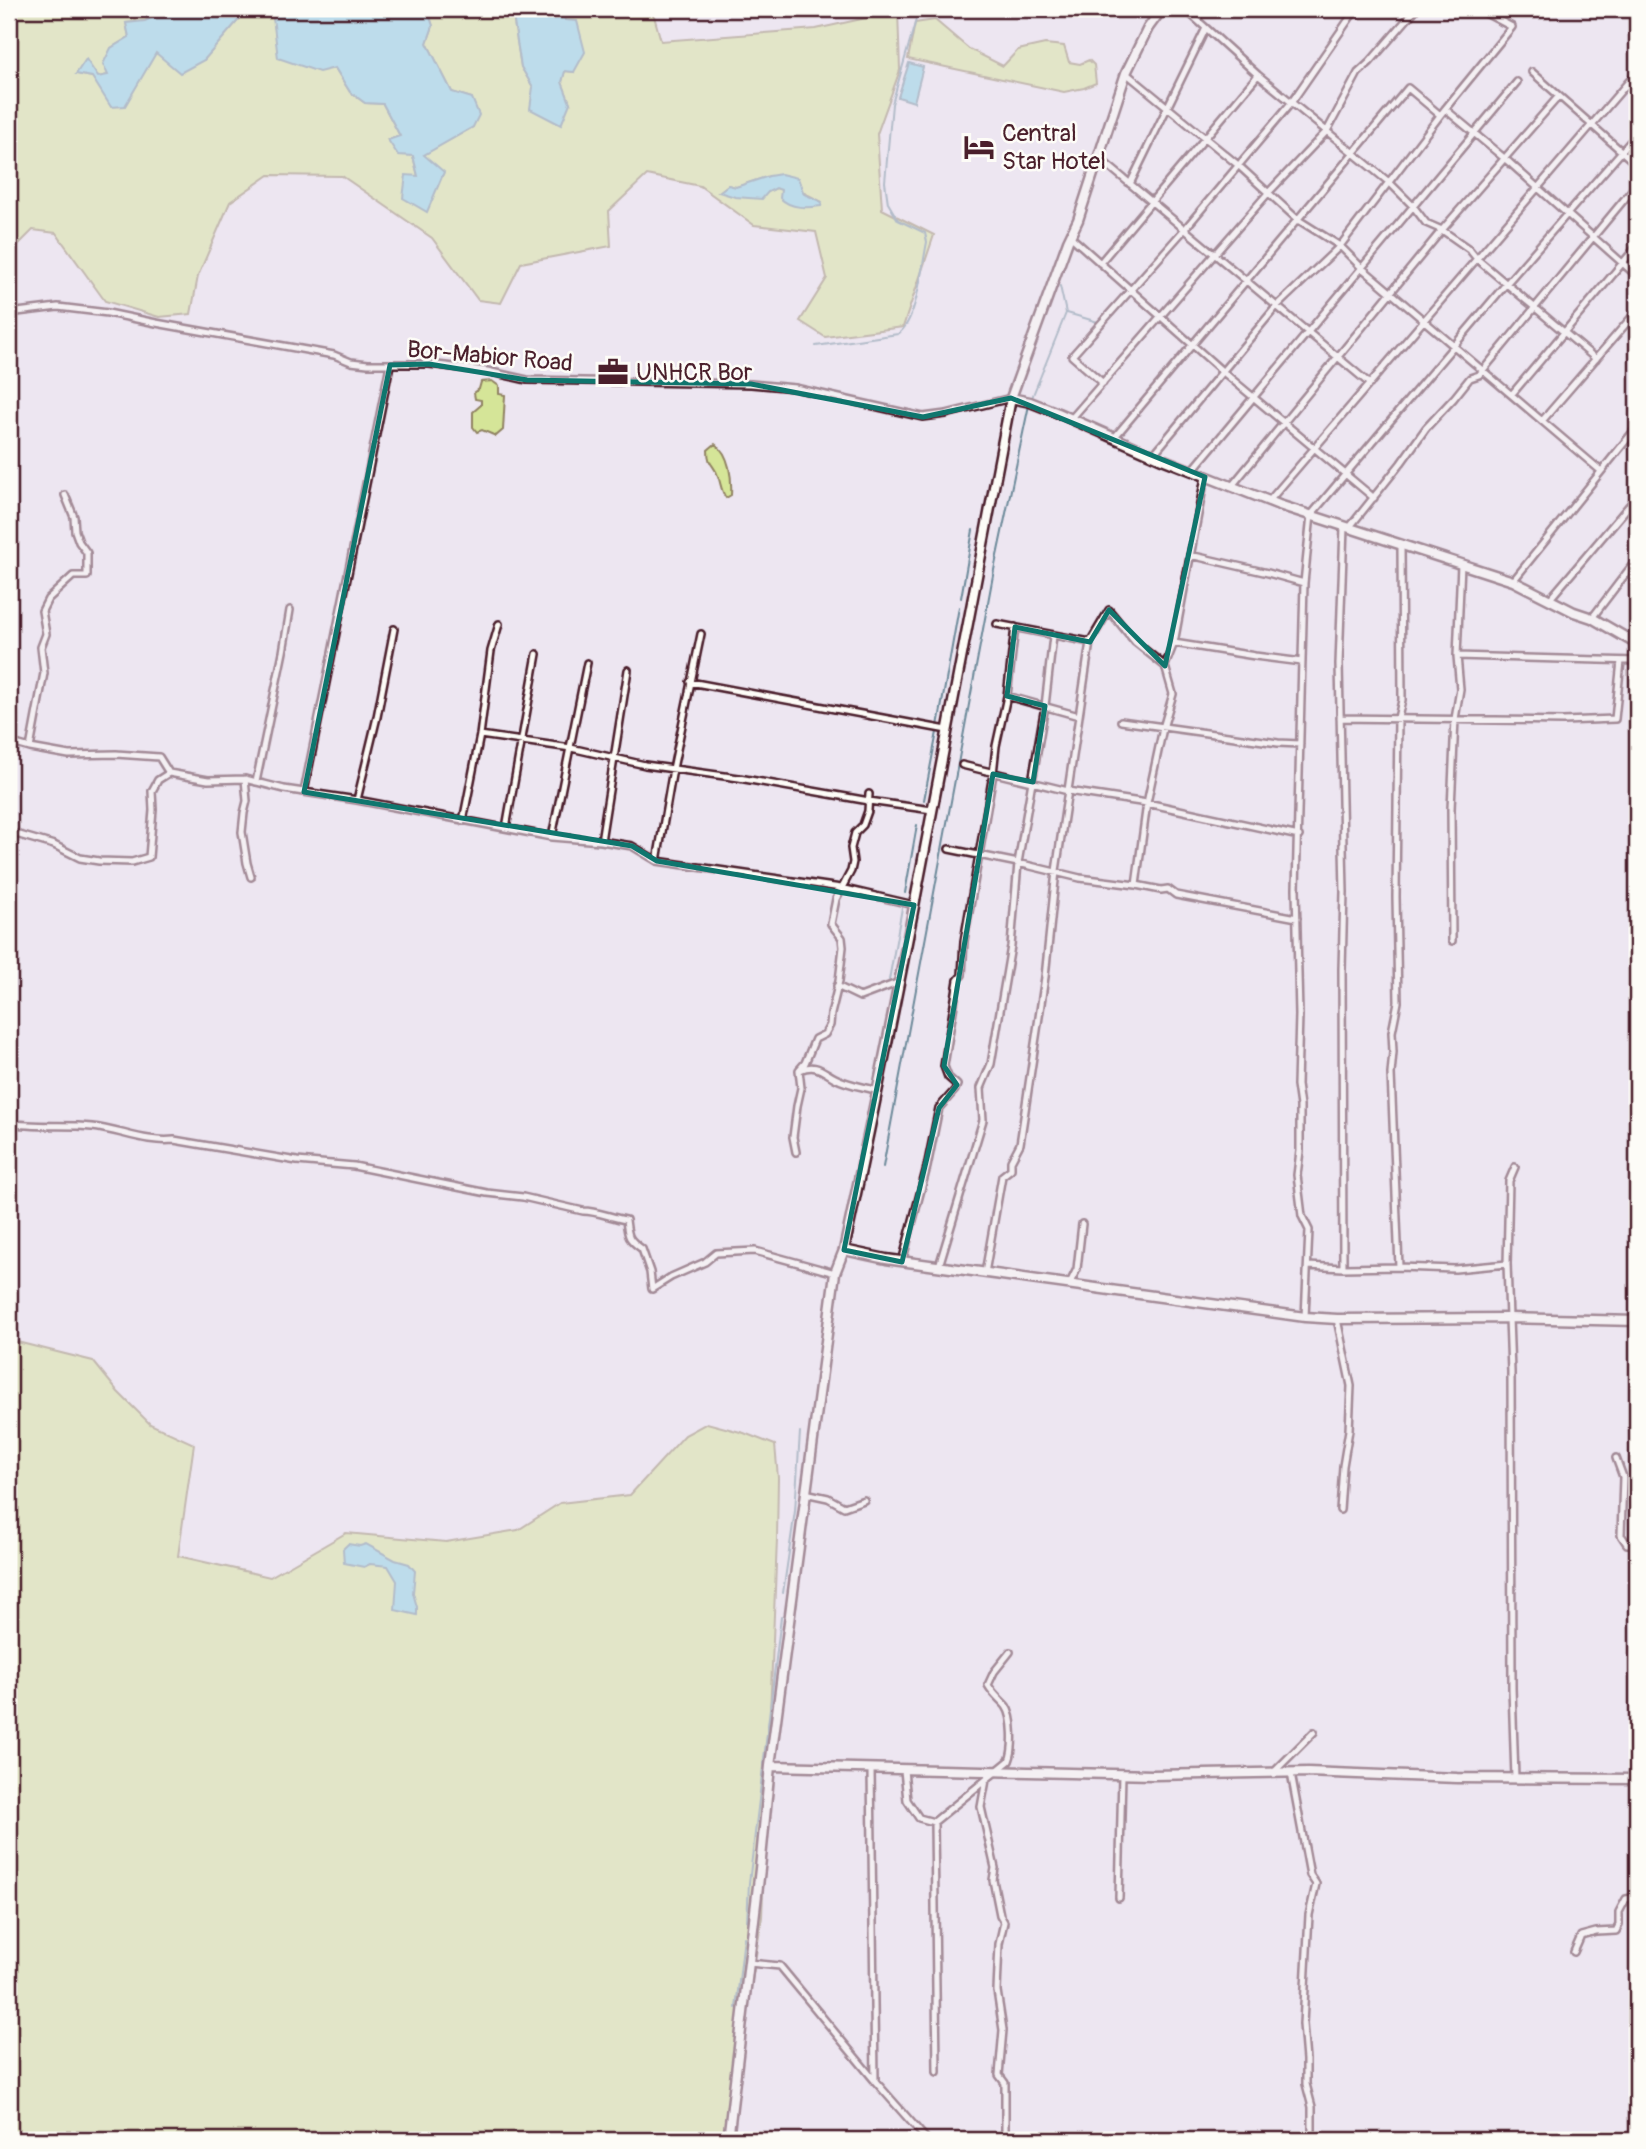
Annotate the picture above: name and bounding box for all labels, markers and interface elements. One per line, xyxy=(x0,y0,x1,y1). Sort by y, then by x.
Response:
place label: Central Star Hotel xyxy=(1002,119,1106,176)
hotel icon: Central Star Hotel xyxy=(962,130,996,164)
street label: Bor-Mabior Road xyxy=(406,335,574,378)
office icon: UNHCR Bor xyxy=(596,355,630,389)
place label: UNHCR Bor xyxy=(636,358,753,387)

